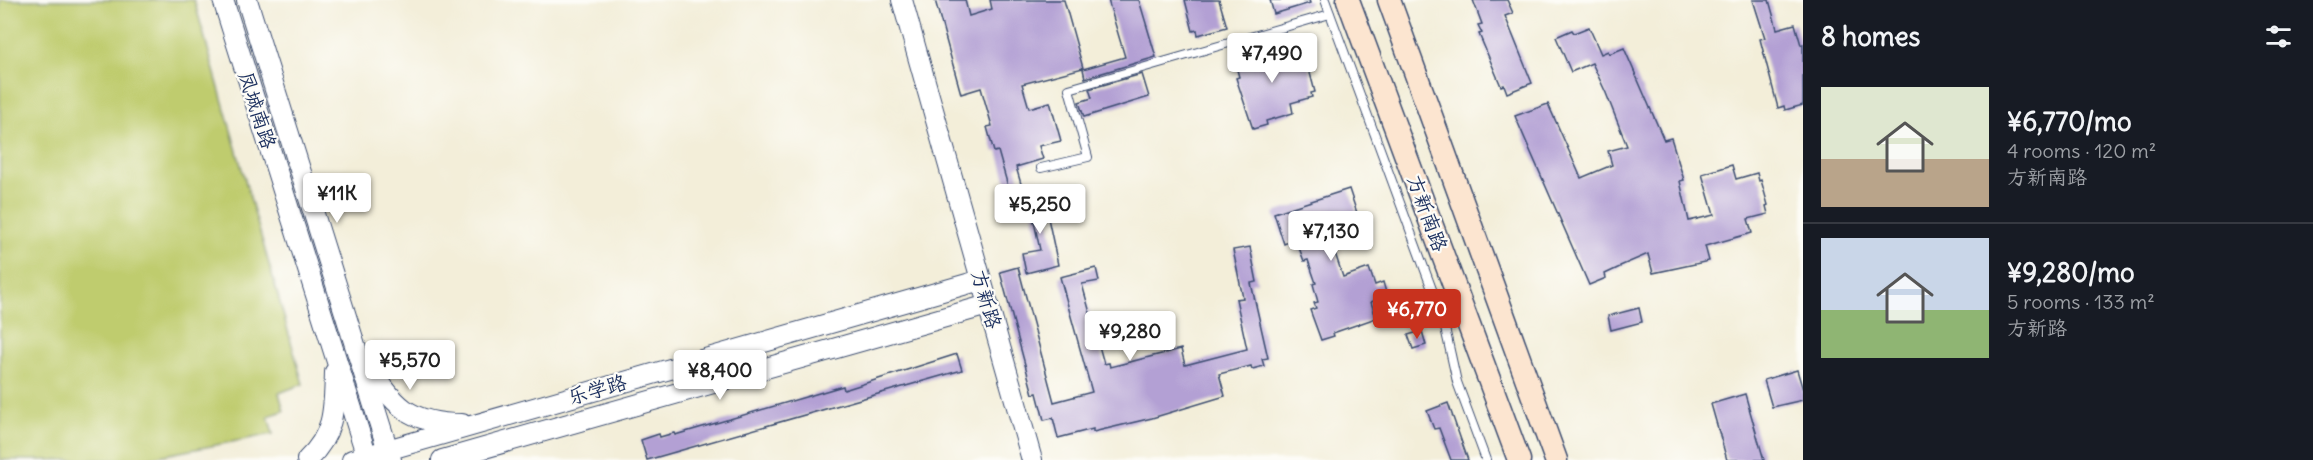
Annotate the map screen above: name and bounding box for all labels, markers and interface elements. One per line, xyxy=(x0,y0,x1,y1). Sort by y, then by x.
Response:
text: 8 homes xyxy=(1821,20,1920,53)
icon: filters xyxy=(2262,20,2295,53)
pin: ¥7,490 xyxy=(1223,33,1321,84)
text: ¥7,490 xyxy=(1241,40,1303,65)
street label: 凤城南路 xyxy=(234,68,283,153)
text: ¥6,770/mo xyxy=(2007,105,2132,138)
icon: home xyxy=(1869,111,1941,183)
text: 4 rooms · 120 m² xyxy=(2007,138,2156,163)
text: 方新南路 xyxy=(2007,164,2087,189)
street label: 方新南路 xyxy=(1403,171,1454,256)
pin: ¥11K xyxy=(301,173,373,224)
text: ¥11K xyxy=(317,180,357,205)
pin: ¥5,250 xyxy=(991,184,1089,235)
text: ¥5,250 xyxy=(1008,191,1072,216)
pin: ¥7,130 xyxy=(1282,211,1380,262)
text: ¥7,130 xyxy=(1302,218,1360,243)
text: ¥9,280/mo xyxy=(2007,256,2135,289)
icon: home xyxy=(1869,262,1941,334)
street label: 方新路 xyxy=(967,267,1008,332)
pin: ¥6,770 xyxy=(1368,289,1466,340)
text: 5 rooms · 133 m² xyxy=(2007,289,2155,314)
text: ¥6,770 xyxy=(1387,296,1447,321)
pin: ¥9,280 xyxy=(1081,311,1179,362)
text: 方新路 xyxy=(2007,315,2067,340)
text: ¥9,280 xyxy=(1099,318,1161,343)
pin: ¥5,570 xyxy=(361,340,459,391)
text: ¥5,570 xyxy=(379,347,441,372)
pin: ¥8,400 xyxy=(671,350,769,401)
text: ¥8,400 xyxy=(688,357,752,382)
street label: 乐学路 xyxy=(565,368,630,409)

